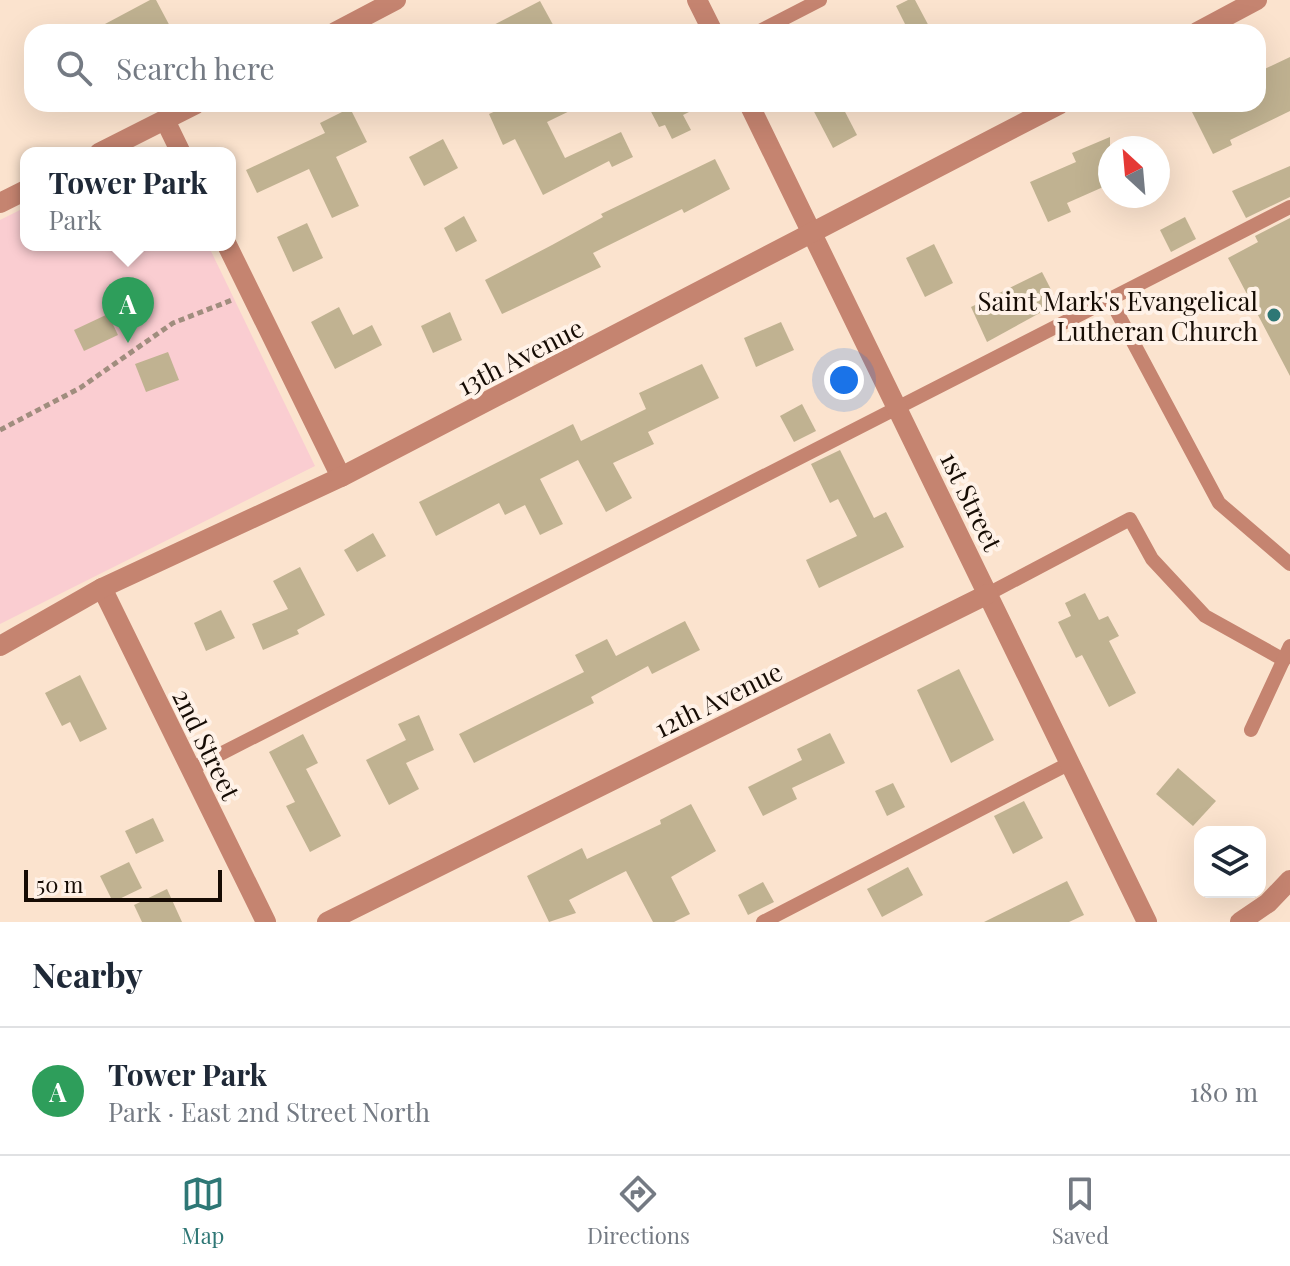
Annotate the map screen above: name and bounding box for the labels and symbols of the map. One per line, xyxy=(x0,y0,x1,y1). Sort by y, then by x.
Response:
north arrow xyxy=(1098,136,1170,208)
pin: A xyxy=(102,277,154,343)
place label: Saint Mark's Evangelical Lutheran Church xyxy=(978,283,1258,348)
marker: Saint Mark's Evangelical Lutheran Church xyxy=(1265,306,1283,324)
street label: 13th Avenue xyxy=(451,309,589,403)
your location xyxy=(824,360,864,400)
street label: 1st Street xyxy=(933,446,1011,557)
street label: 12th Avenue xyxy=(648,653,788,745)
street label: 2nd Street xyxy=(165,683,249,806)
scale bar xyxy=(24,866,222,902)

